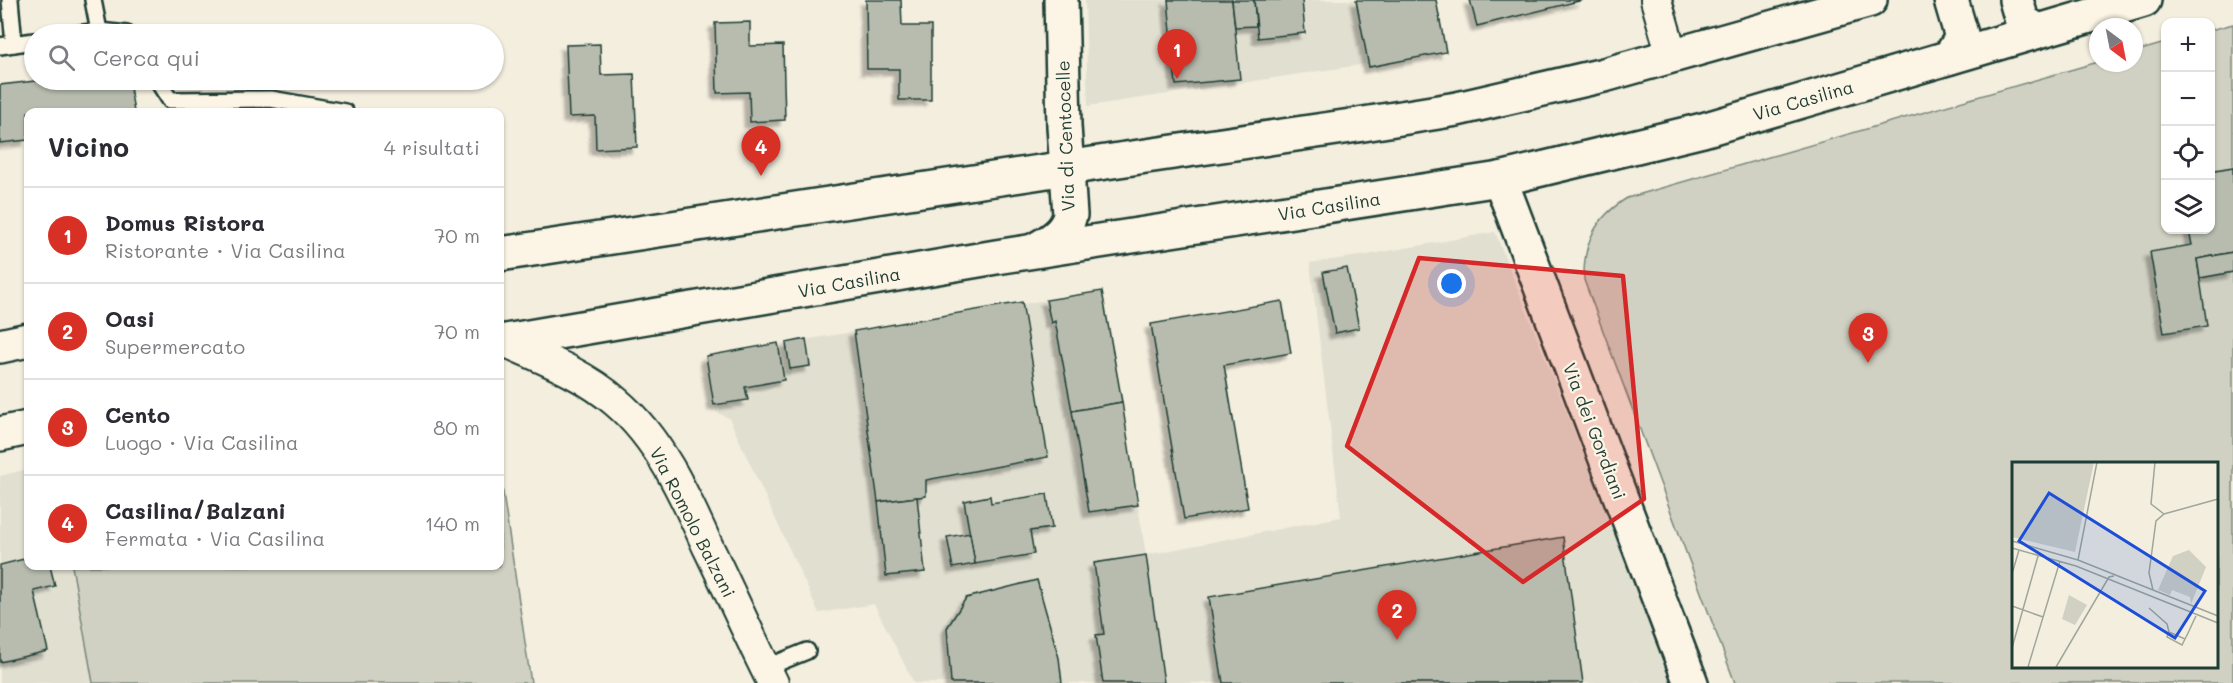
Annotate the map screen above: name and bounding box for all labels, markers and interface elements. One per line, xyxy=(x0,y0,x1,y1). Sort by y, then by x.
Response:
north arrow xyxy=(2089,18,2143,72)
map controls xyxy=(2161,18,2215,234)
button: + xyxy=(2161,18,2215,72)
search box xyxy=(24,24,504,90)
pin: 1 xyxy=(1158,29,1196,79)
icon: search xyxy=(45,41,78,74)
text: Cerca qui xyxy=(93,43,200,72)
street label: Via di Centocelle xyxy=(1050,60,1080,212)
button: − xyxy=(2161,72,2215,126)
street label: Via Casilina xyxy=(1750,74,1856,126)
pin: 4 xyxy=(742,126,780,176)
button: locate xyxy=(2161,126,2215,180)
text: Vicino xyxy=(48,130,129,164)
text: 4 risultati xyxy=(384,134,480,160)
button: layers xyxy=(2161,180,2215,234)
street label: Via Casilina xyxy=(1276,186,1382,226)
text: Domus Ristora xyxy=(105,208,265,237)
text: 1 xyxy=(63,222,72,248)
text: 70 m xyxy=(434,222,480,248)
text: Ristorante · Via Casilina xyxy=(105,237,346,263)
street label: Via Casilina xyxy=(796,261,902,303)
your location xyxy=(1437,269,1466,298)
text: Oasi xyxy=(105,304,155,333)
pin: 3 xyxy=(1848,314,1888,363)
text: 2 xyxy=(62,318,73,344)
text: 70 m xyxy=(434,318,480,344)
text: Supermercato xyxy=(105,333,245,359)
street label: Via dei Gordiani xyxy=(1558,359,1632,503)
text: Cento xyxy=(105,400,170,429)
text: 3 xyxy=(62,414,74,440)
text: 80 m xyxy=(433,414,480,440)
text: Luogo · Via Casilina xyxy=(105,429,298,455)
street label: Via Romolo Balzani xyxy=(645,443,741,601)
inset map xyxy=(2012,462,2218,668)
text: Casilina/Balzani xyxy=(105,496,286,525)
text: 4 xyxy=(61,510,74,536)
text: 140 m xyxy=(425,510,480,536)
text: Fermata · Via Casilina xyxy=(105,525,325,551)
pin: 2 xyxy=(1378,590,1416,640)

